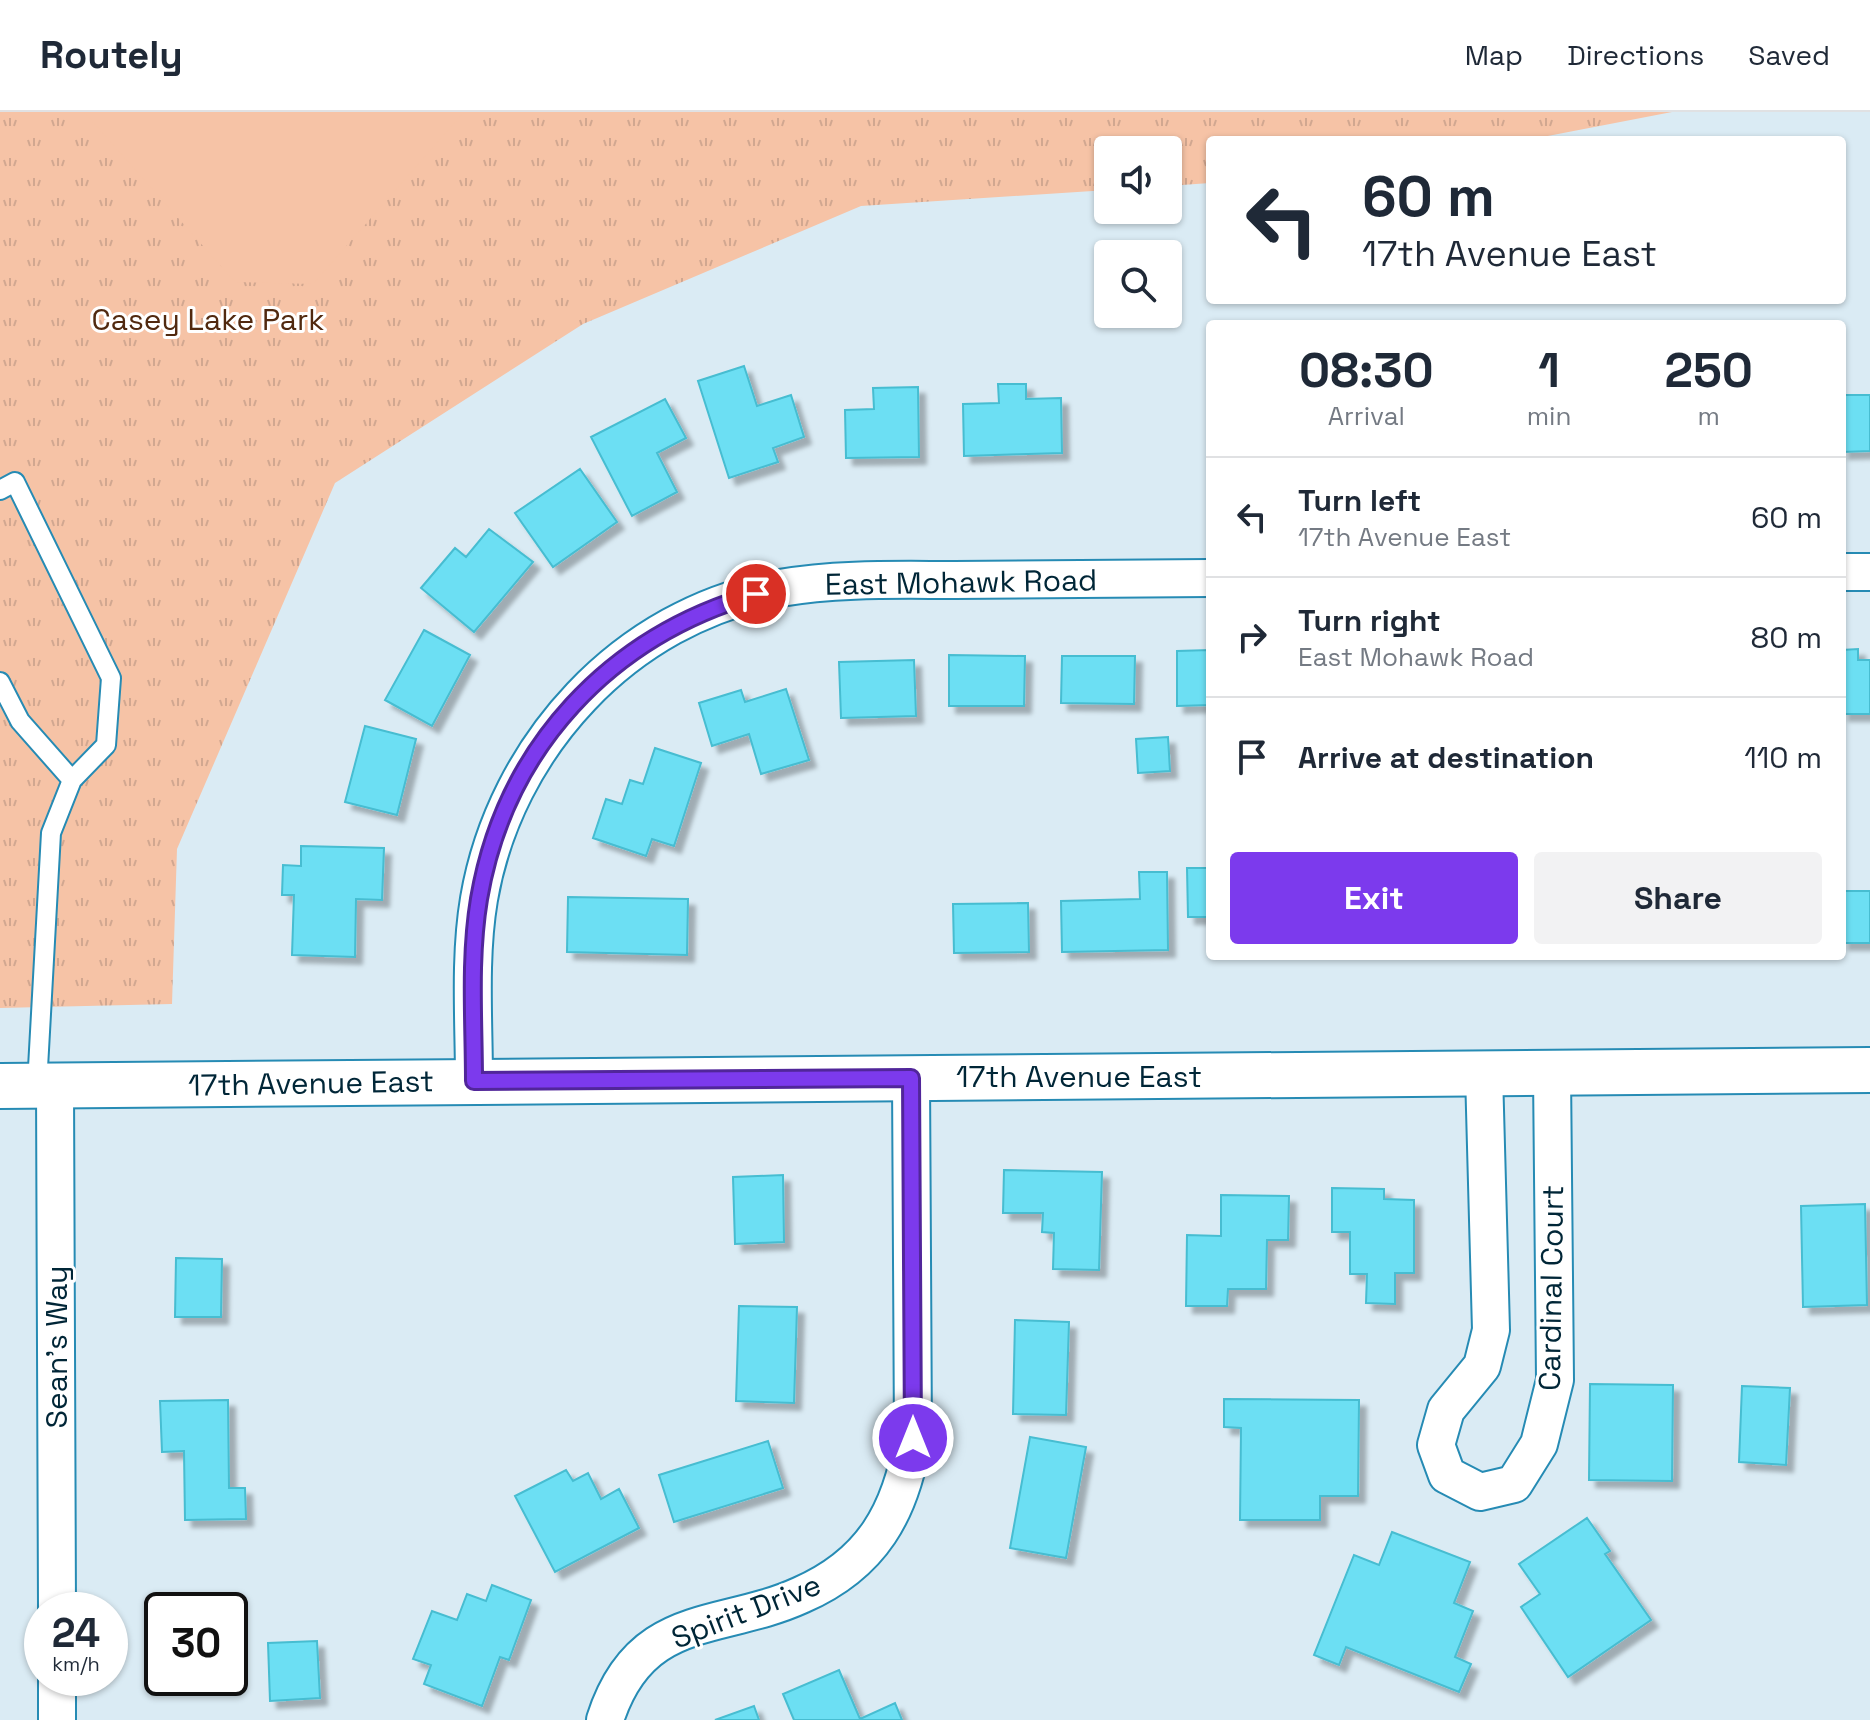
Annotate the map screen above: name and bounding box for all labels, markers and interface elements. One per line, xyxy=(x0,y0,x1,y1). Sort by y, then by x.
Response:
text: Routely xyxy=(40,31,183,79)
text: Map xyxy=(1465,37,1523,73)
text: Directions xyxy=(1567,37,1704,73)
text: Saved xyxy=(1748,37,1830,73)
map controls xyxy=(1094,136,1182,328)
button: sound xyxy=(1094,136,1182,224)
text: 60 m xyxy=(1362,161,1495,232)
icon: left xyxy=(1230,168,1334,272)
text: 17th Avenue East xyxy=(1362,231,1657,277)
button: search xyxy=(1094,240,1182,328)
park label: Casey Lake Park xyxy=(92,300,324,339)
text: 08:30 xyxy=(1299,340,1434,401)
text: 1 xyxy=(1538,340,1560,401)
text: 250 xyxy=(1664,340,1753,401)
text: Arrival xyxy=(1328,399,1405,433)
text: min xyxy=(1527,399,1571,433)
text: m xyxy=(1697,399,1720,433)
text: Turn left xyxy=(1298,481,1421,520)
icon: left xyxy=(1230,495,1274,539)
text: 60 m xyxy=(1751,498,1822,537)
text: 17th Avenue East xyxy=(1298,520,1511,554)
pin xyxy=(722,560,790,628)
street label: East Mohawk Road xyxy=(825,560,1097,604)
icon: arrive xyxy=(734,572,778,616)
text: Turn right xyxy=(1298,601,1441,640)
icon: right xyxy=(1230,615,1274,659)
text: 80 m xyxy=(1751,618,1822,657)
text: East Mohawk Road xyxy=(1298,640,1534,674)
icon: arrive xyxy=(1230,735,1274,779)
text: Arrive at destination xyxy=(1298,738,1594,777)
text: 110 m xyxy=(1744,738,1822,777)
button: Exit xyxy=(1230,852,1518,944)
button: Share xyxy=(1534,852,1822,944)
street label: 17th Avenue East xyxy=(956,1057,1202,1096)
street label: 17th Avenue East xyxy=(188,1061,434,1105)
street label: Cardinal Court xyxy=(1530,1185,1572,1391)
street label: Sean's Way xyxy=(37,1266,76,1428)
position arrow xyxy=(871,1396,955,1480)
street label: Spirit Drive xyxy=(666,1565,826,1657)
speed limit sign: 30 xyxy=(144,1592,248,1696)
text: 24 xyxy=(52,1608,100,1659)
text: km/h xyxy=(52,1651,100,1677)

